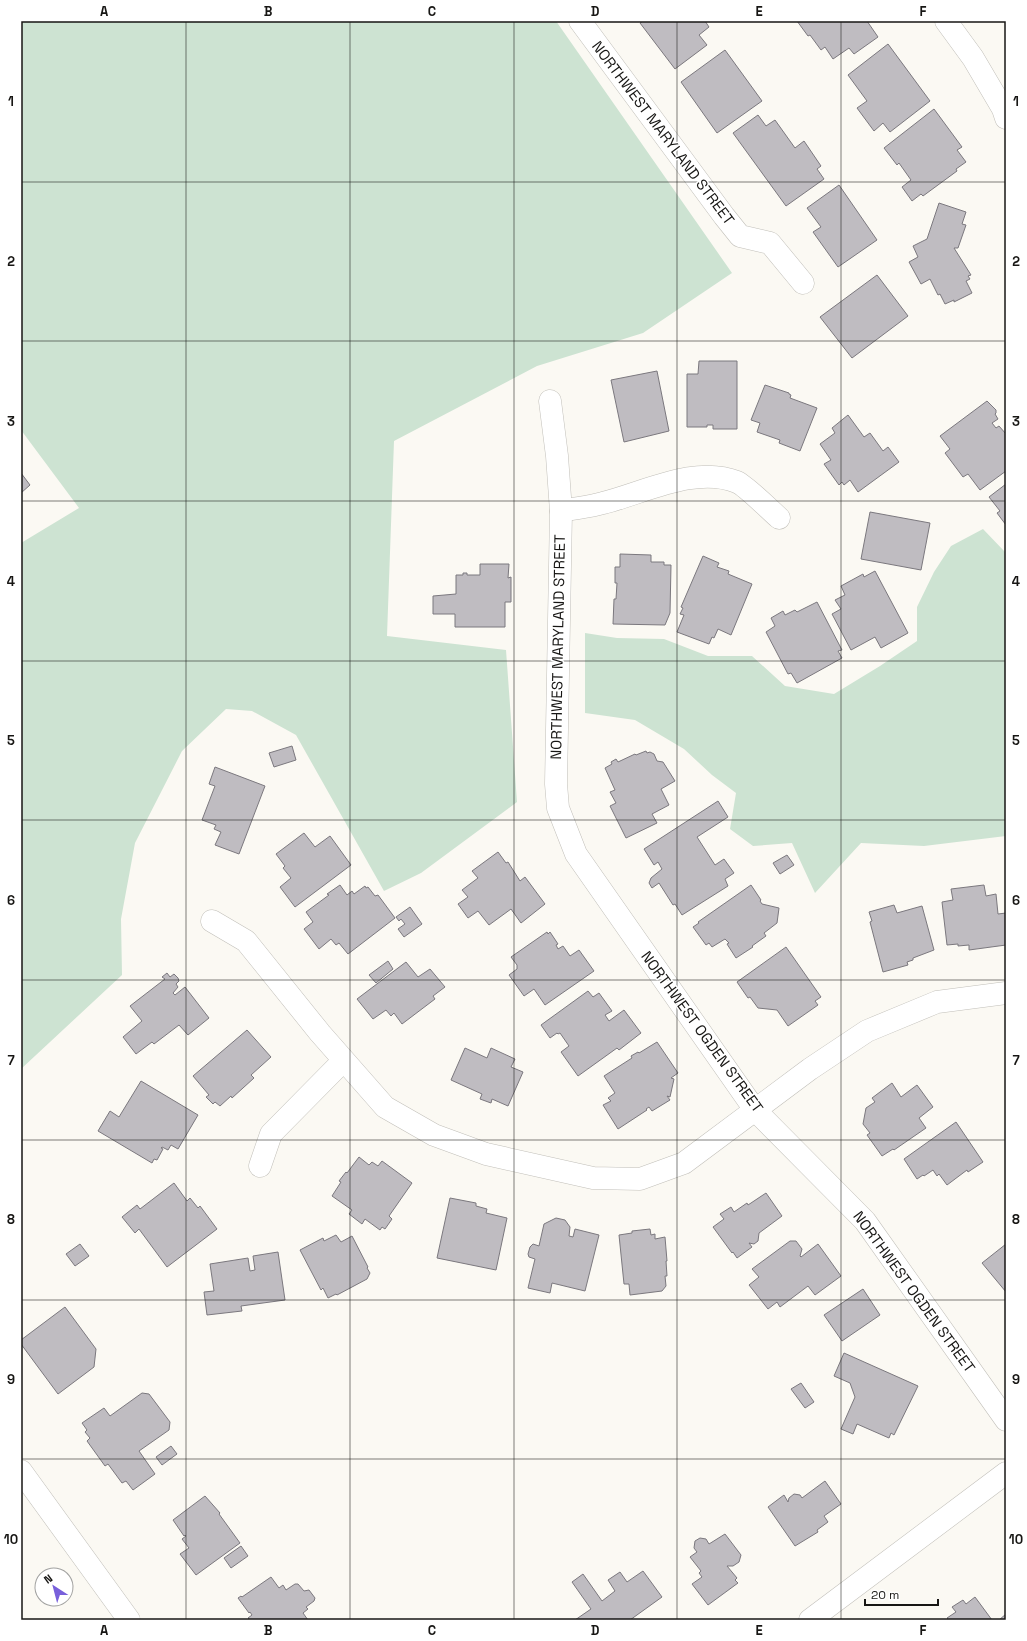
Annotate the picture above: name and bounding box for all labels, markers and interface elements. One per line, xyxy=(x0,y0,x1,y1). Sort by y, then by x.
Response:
text: A xyxy=(100,3,109,20)
text: B xyxy=(264,3,273,20)
text: C xyxy=(428,3,436,20)
text: D xyxy=(591,3,600,20)
text: E xyxy=(755,3,763,20)
text: F xyxy=(920,3,927,20)
street label: NORTHWEST MARYLAND STREET xyxy=(588,37,739,229)
text: 1 xyxy=(8,93,14,110)
text: 1 xyxy=(1013,93,1019,110)
text: 2 xyxy=(7,253,15,270)
text: 2 xyxy=(1012,253,1020,270)
text: 3 xyxy=(7,413,15,430)
text: 3 xyxy=(1012,413,1020,430)
street label: NORTHWEST MARYLAND STREET xyxy=(546,534,569,760)
text: 4 xyxy=(7,573,15,590)
text: 4 xyxy=(1012,573,1020,590)
text: 5 xyxy=(7,732,15,749)
text: 5 xyxy=(1012,732,1020,749)
text: 6 xyxy=(7,892,15,909)
text: 6 xyxy=(1012,892,1020,909)
street label: NORTHWEST OGDEN STREET xyxy=(637,947,768,1116)
text: 7 xyxy=(7,1052,15,1069)
text: 7 xyxy=(1012,1052,1020,1069)
street label: NORTHWEST OGDEN STREET xyxy=(849,1207,980,1376)
text: 8 xyxy=(7,1211,15,1228)
text: 8 xyxy=(1012,1211,1020,1228)
text: 9 xyxy=(7,1371,15,1388)
text: 9 xyxy=(1012,1371,1020,1388)
text: 10 xyxy=(4,1531,18,1548)
text: 10 xyxy=(1009,1531,1023,1548)
north arrow xyxy=(34,1567,74,1607)
text: N xyxy=(41,1571,55,1587)
scale bar xyxy=(865,1581,938,1607)
text: 20 m xyxy=(871,1587,899,1603)
text: A xyxy=(100,1622,109,1639)
text: B xyxy=(264,1622,273,1639)
text: C xyxy=(428,1622,436,1639)
text: D xyxy=(591,1622,600,1639)
text: E xyxy=(755,1622,763,1639)
text: F xyxy=(920,1622,927,1639)

